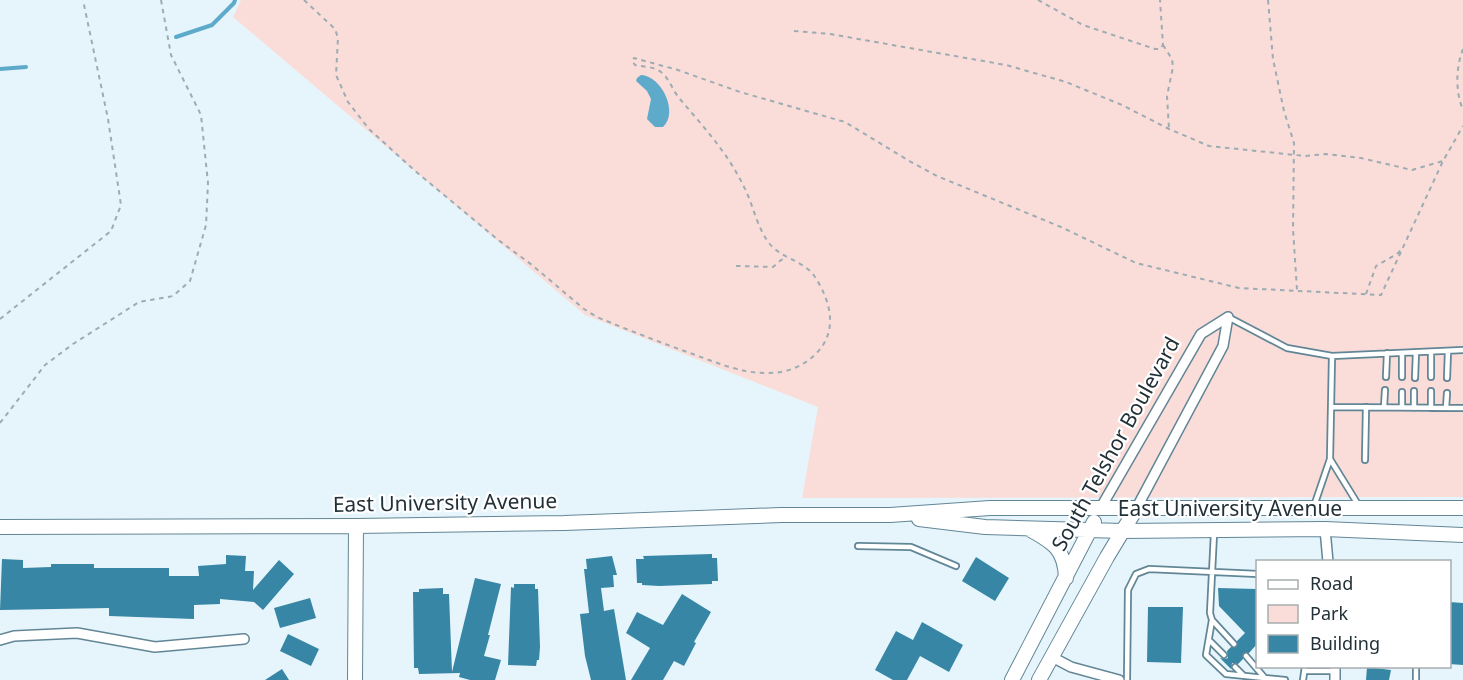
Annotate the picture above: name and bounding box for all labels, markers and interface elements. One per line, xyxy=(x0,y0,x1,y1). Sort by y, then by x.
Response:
street label: South Telshor Boulevard xyxy=(1045,332,1186,555)
street label: East University Avenue xyxy=(333,486,557,518)
street label: East University Avenue xyxy=(1118,494,1342,522)
legend xyxy=(1256,560,1451,668)
text: Road xyxy=(1310,571,1353,595)
text: Park xyxy=(1310,601,1348,625)
text: Building xyxy=(1310,631,1380,655)

